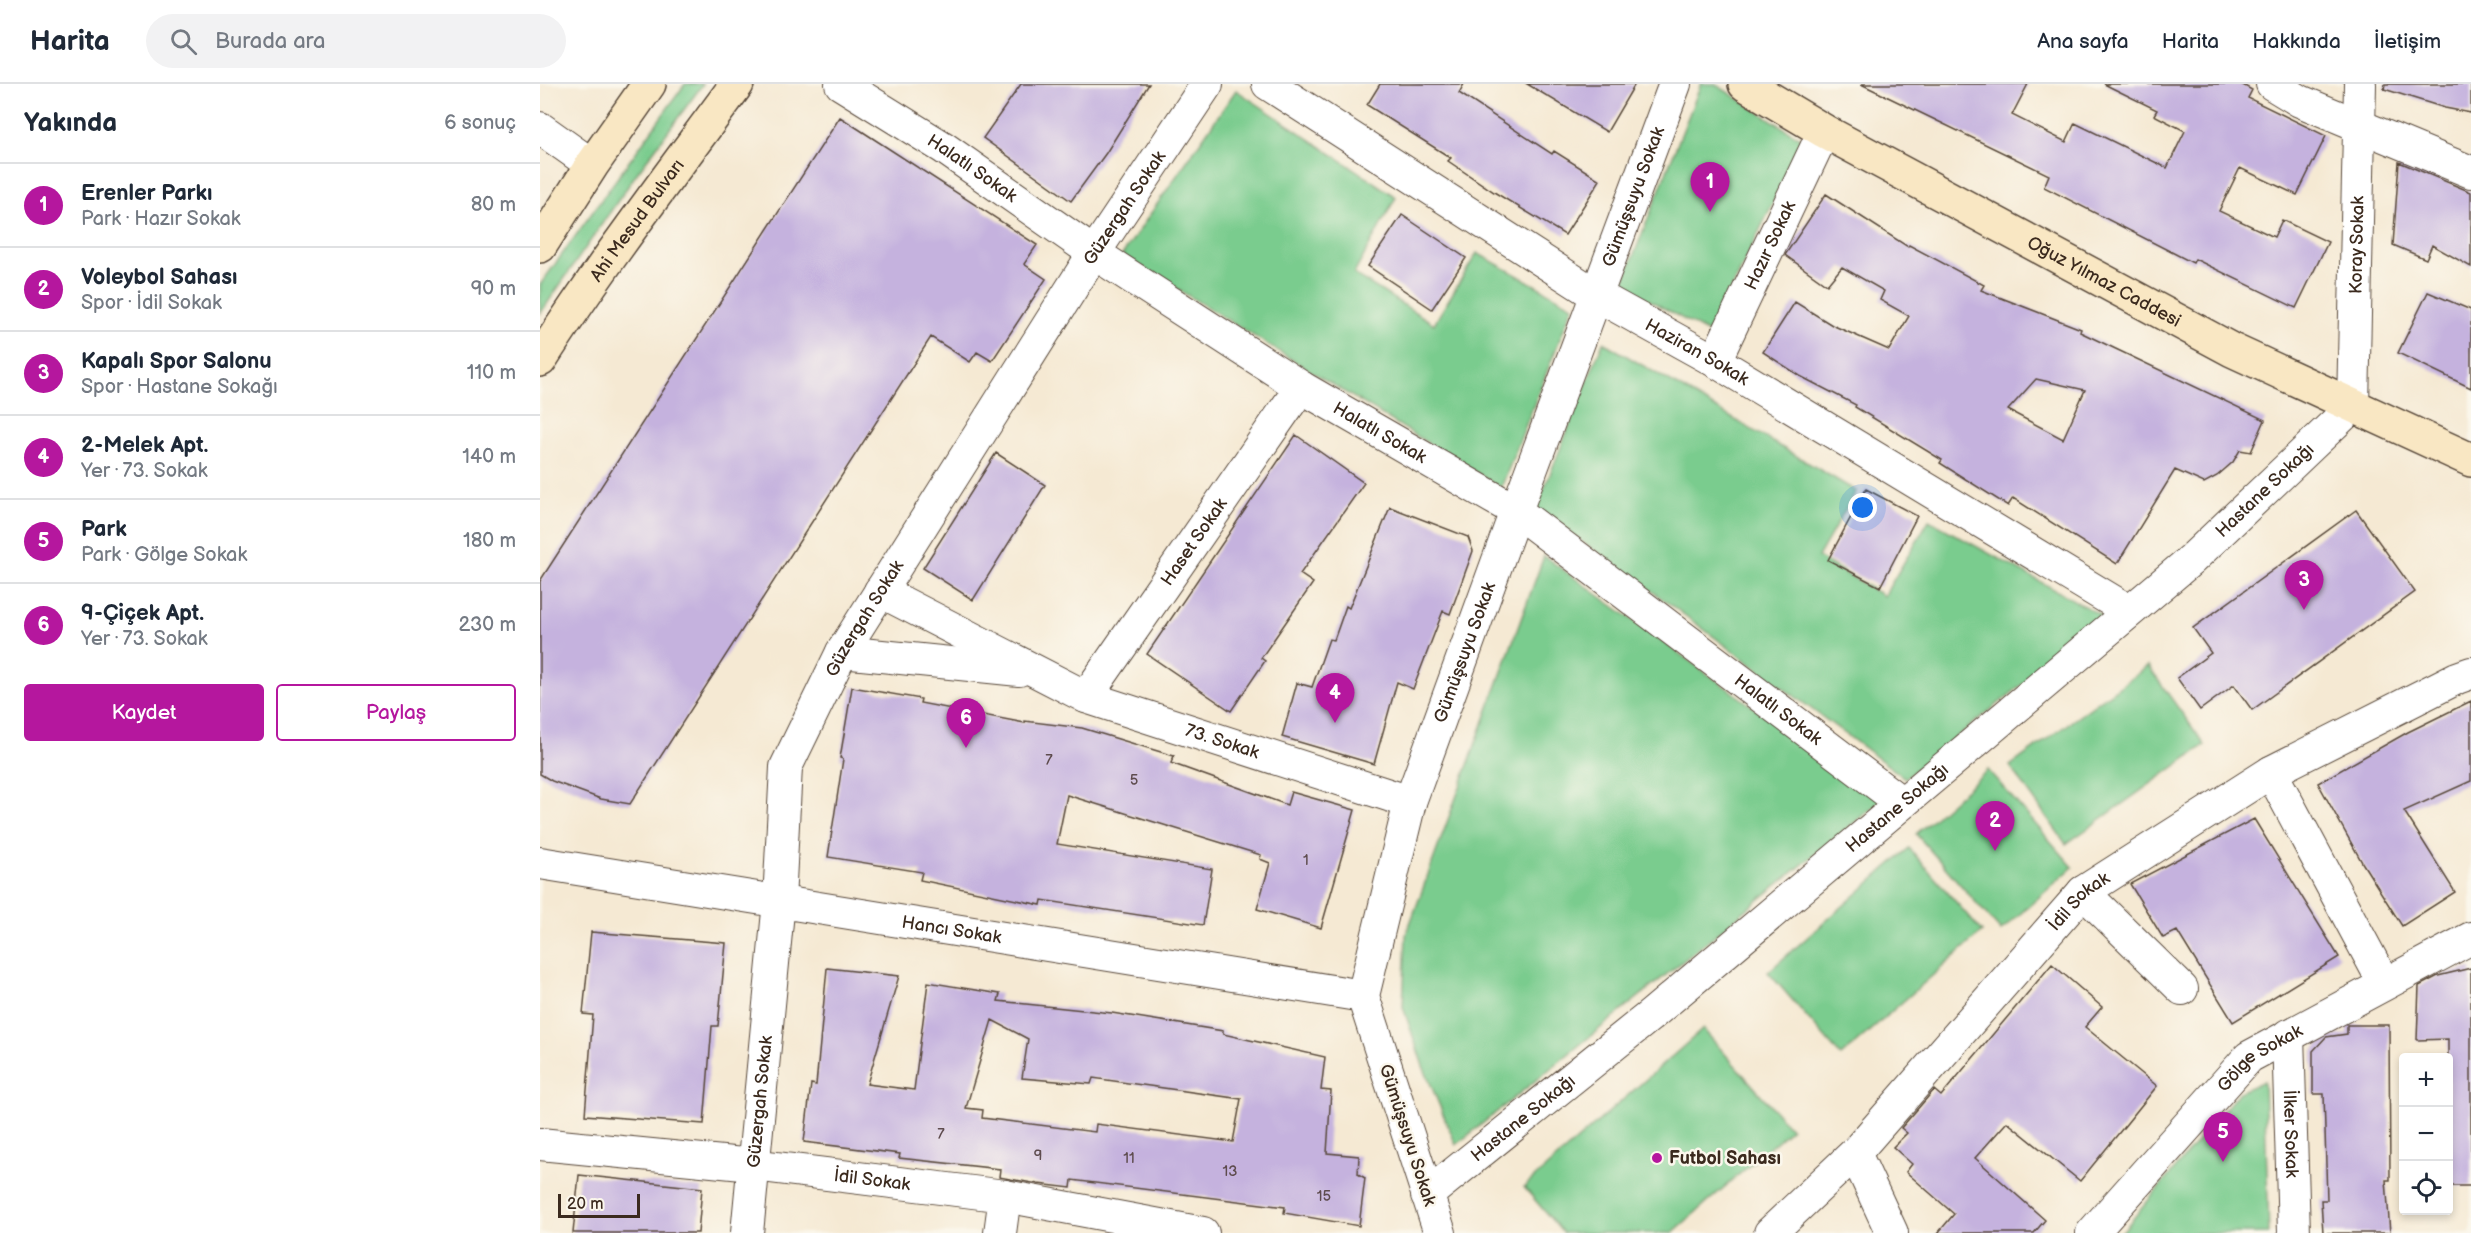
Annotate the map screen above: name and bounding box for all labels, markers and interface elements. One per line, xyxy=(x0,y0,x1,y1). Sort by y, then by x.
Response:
search box xyxy=(146,14,566,68)
text: Harita xyxy=(30,25,110,58)
icon: search xyxy=(167,25,200,58)
text: Burada ara xyxy=(215,28,326,55)
text: Ana sayfa xyxy=(2037,29,2129,54)
text: Harita xyxy=(2162,29,2219,54)
text: Hakkında xyxy=(2252,29,2341,54)
text: İletişim xyxy=(2374,29,2441,54)
text: Yakında xyxy=(24,108,117,139)
text: 6 sonuç xyxy=(444,111,516,135)
street label: Gümüşsuyu Sokak xyxy=(1598,124,1669,270)
street label: Halatlı Sokak xyxy=(923,130,1021,207)
street label: Güzergah Sokak xyxy=(1079,147,1170,269)
street label: Ahi Mesud Bulvarı xyxy=(586,155,689,286)
pin: 1 xyxy=(1690,162,1730,212)
text: Erenler Parkı xyxy=(81,180,213,207)
text: 1 xyxy=(39,193,48,217)
text: 80 m xyxy=(471,193,516,217)
street label: Koray Sokak xyxy=(2345,196,2369,294)
street label: Hazır Sokak xyxy=(1740,198,1800,293)
text: Park · Hazır Sokak xyxy=(81,207,241,231)
street label: Oğuz Yılmaz Caddesi xyxy=(2024,232,2184,332)
text: Voleybol Sahası xyxy=(81,264,237,291)
text: 2 xyxy=(38,277,49,301)
text: 90 m xyxy=(471,277,516,301)
text: Spor · İdil Sokak xyxy=(81,291,222,315)
street label: Haziran Sokak xyxy=(1641,314,1753,390)
text: Kapalı Spor Salonu xyxy=(81,348,272,375)
text: 3 xyxy=(38,361,49,385)
text: 110 m xyxy=(467,361,516,385)
text: Spor · Hastane Sokağı xyxy=(81,375,278,399)
street label: Halatlı Sokak xyxy=(1329,398,1430,468)
text: 2-Melek Apt. xyxy=(81,432,208,459)
street label: Hastane Sokağı xyxy=(2212,439,2318,542)
text: 4 xyxy=(38,445,49,469)
text: 140 m xyxy=(462,445,516,469)
text: Yer · 73. Sokak xyxy=(81,459,208,483)
your location xyxy=(1848,493,1877,522)
street label: Haset Sokak xyxy=(1157,494,1232,590)
text: Park xyxy=(81,516,127,543)
text: 5 xyxy=(38,529,49,553)
text: 180 m xyxy=(463,529,516,553)
text: Park · Gölge Sokak xyxy=(81,543,247,567)
street label: Güzergah Sokak xyxy=(822,556,908,680)
pin: 3 xyxy=(2284,560,2324,610)
street label: Gümüşsuyu Sokak xyxy=(1430,579,1500,726)
text: 9-Çiçek Apt. xyxy=(81,600,204,627)
text: 6 xyxy=(37,613,50,637)
text: 230 m xyxy=(459,613,516,637)
text: Yer · 73. Sokak xyxy=(81,627,208,651)
street label: Halatlı Sokak xyxy=(1730,670,1826,750)
pin: 4 xyxy=(1316,674,1354,723)
button: Kaydet xyxy=(24,684,264,741)
button: Paylaş xyxy=(276,684,516,741)
pin: 6 xyxy=(946,698,986,748)
street label: 73. Sokak xyxy=(1183,720,1262,764)
house number: 7 xyxy=(1045,751,1053,770)
street label: Hastane Sokağı xyxy=(1842,759,1953,857)
house number: 5 xyxy=(1130,771,1138,790)
pin: 2 xyxy=(1976,802,2014,851)
house number: 1 xyxy=(1303,851,1309,870)
street label: İdil Sokak xyxy=(2043,868,2114,935)
street label: Hancı Sokak xyxy=(900,912,1003,948)
street label: Gölge Sokak xyxy=(2213,1020,2306,1096)
street label: Güzergah Sokak xyxy=(743,1034,777,1169)
map controls xyxy=(2399,1053,2453,1215)
button: + xyxy=(2399,1053,2453,1107)
street label: Gümüşsuyu Sokak xyxy=(1375,1062,1440,1209)
street label: Hastane Sokağı xyxy=(1467,1070,1579,1166)
street label: İlker Sokak xyxy=(2279,1090,2302,1178)
button: − xyxy=(2399,1107,2453,1161)
pin: 5 xyxy=(2204,1112,2242,1162)
house number: 7 xyxy=(937,1125,945,1144)
house number: 9 xyxy=(1034,1146,1042,1165)
place label: Futbol Sahası xyxy=(1669,1148,1781,1169)
house number: 11 xyxy=(1123,1149,1135,1168)
marker: Futbol Sahası xyxy=(1650,1151,1664,1165)
button: locate xyxy=(2399,1161,2453,1215)
house number: 13 xyxy=(1222,1162,1238,1181)
street label: İdil Sokak xyxy=(833,1164,912,1195)
house number: 15 xyxy=(1317,1187,1331,1206)
scale bar xyxy=(558,1191,640,1218)
text: 20 m xyxy=(567,1195,603,1214)

